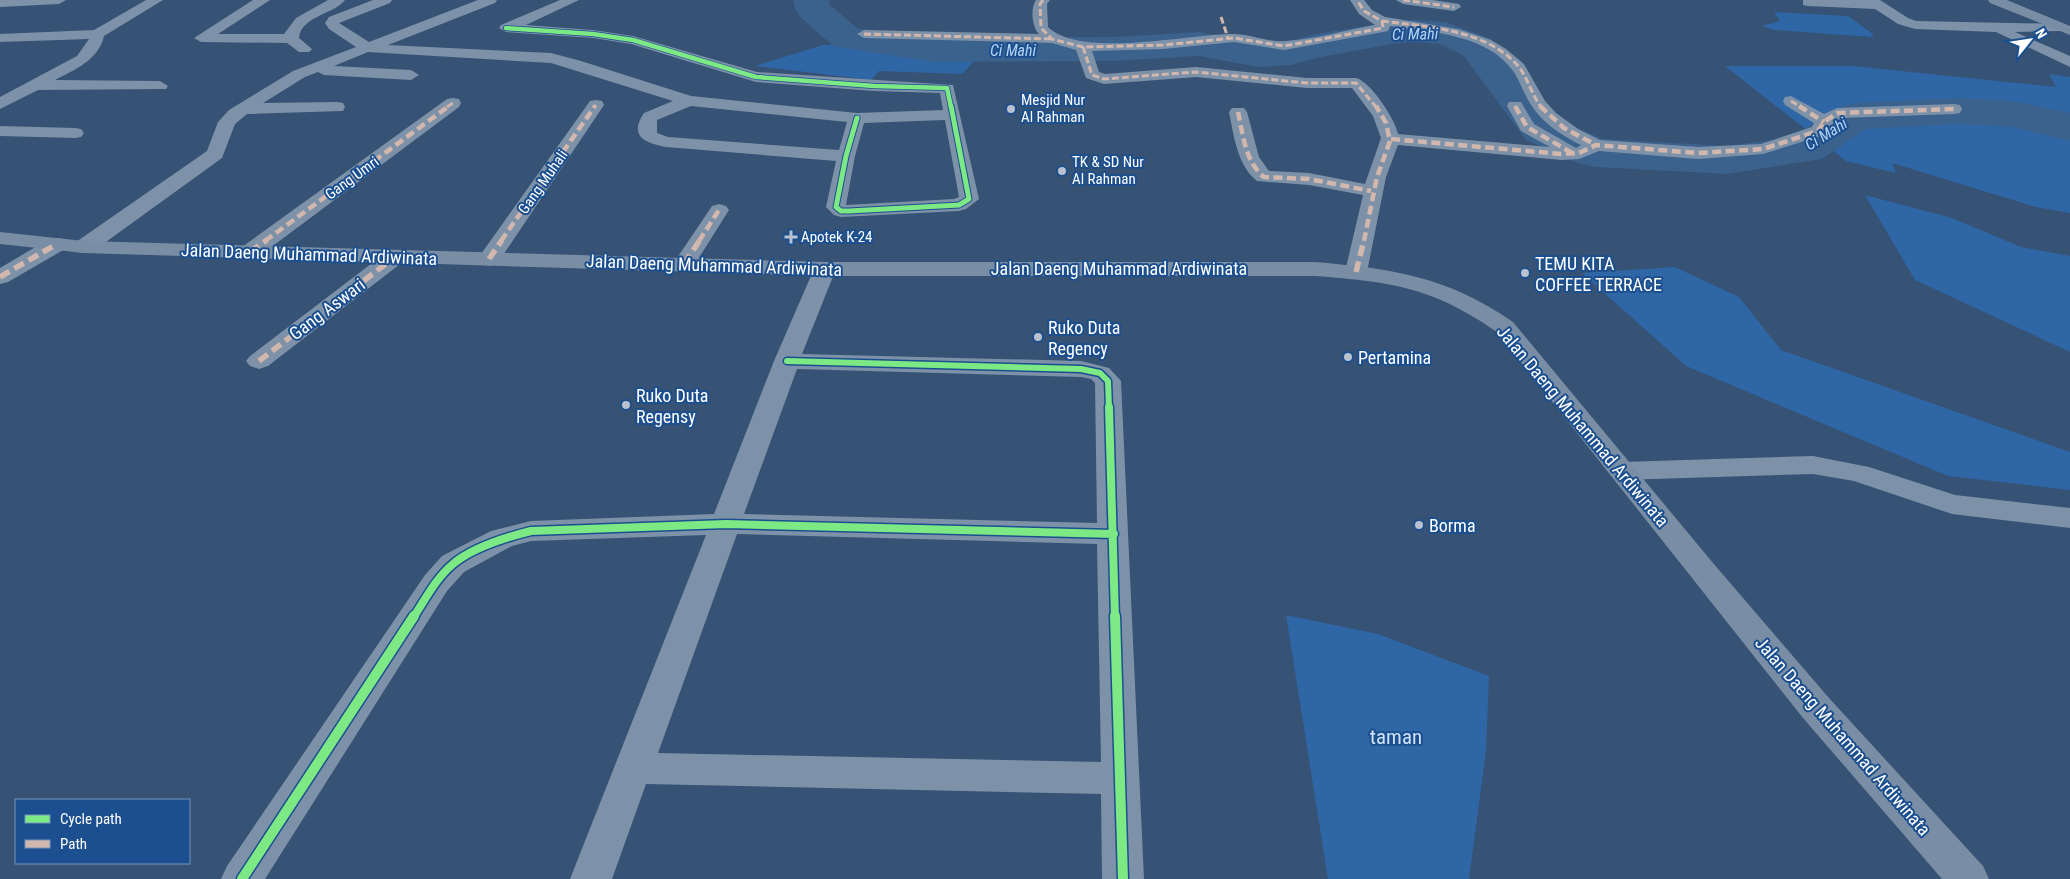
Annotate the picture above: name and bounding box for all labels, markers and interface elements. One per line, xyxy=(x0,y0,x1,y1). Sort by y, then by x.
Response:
north arrow xyxy=(2005,15,2055,65)
water label: Ci Mahi xyxy=(1392,24,1439,44)
text: N xyxy=(2032,26,2050,41)
water label: Ci Mahi xyxy=(990,41,1037,60)
place label: Mesjid Nur Al Rahman xyxy=(1021,91,1085,126)
marker: Mesjid Nur Al Rahman xyxy=(1005,103,1017,115)
water label: Ci Mahi xyxy=(1801,113,1851,154)
street label: Gang Muhali xyxy=(514,147,572,217)
street label: Gang Umri xyxy=(322,153,382,203)
place label: TK & SD Nur Al Rahman xyxy=(1072,153,1144,188)
marker: TK & SD Nur Al Rahman xyxy=(1056,165,1068,177)
place label: Apotek K-24 xyxy=(801,228,873,246)
marker: Apotek K-24 xyxy=(785,231,797,243)
street label: Jalan Daeng Muhammad Ardiwinata xyxy=(181,239,437,269)
street label: Jalan Daeng Muhammad Ardiwinata xyxy=(586,250,842,280)
place label: TEMU KITA COFFEE TERRACE xyxy=(1535,253,1662,295)
street label: Jalan Daeng Muhammad Ardiwinata xyxy=(991,258,1247,279)
marker: TEMU KITA COFFEE TERRACE xyxy=(1519,267,1531,279)
street label: Gang Aswari xyxy=(285,274,369,344)
place label: Ruko Duta Regency xyxy=(1048,317,1120,359)
street label: Jalan Daeng Muhammad Ardiwinata xyxy=(1493,321,1673,531)
marker: Ruko Duta Regency xyxy=(1032,331,1044,343)
place label: Pertamina xyxy=(1358,347,1431,368)
marker: Pertamina xyxy=(1342,351,1354,363)
place label: Ruko Duta Regensy xyxy=(636,385,708,427)
marker: Ruko Duta Regensy xyxy=(620,399,632,411)
place label: Borma xyxy=(1429,515,1476,536)
marker: Borma xyxy=(1413,519,1425,531)
street label: Jalan Daeng Muhammad Ardiwinata xyxy=(1751,632,1935,840)
park label: taman xyxy=(1370,725,1422,749)
legend xyxy=(15,799,190,864)
text: Cycle path xyxy=(60,810,122,828)
text: Path xyxy=(60,835,87,853)

